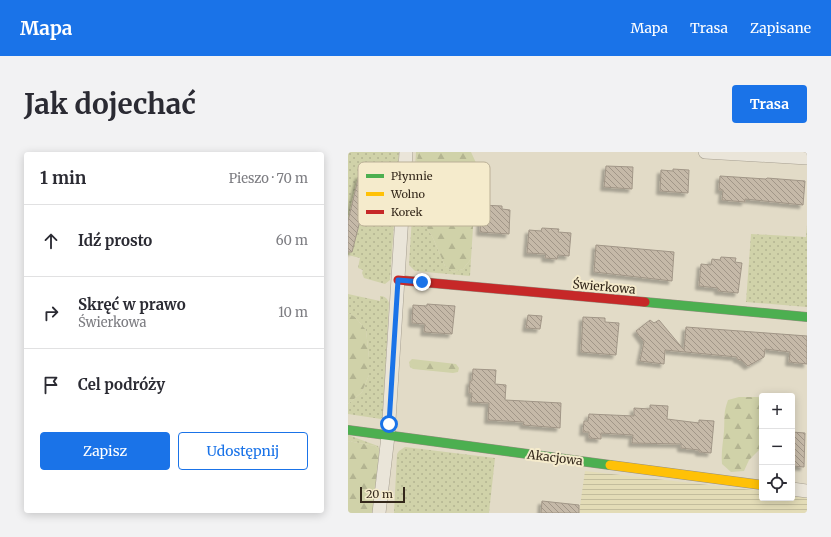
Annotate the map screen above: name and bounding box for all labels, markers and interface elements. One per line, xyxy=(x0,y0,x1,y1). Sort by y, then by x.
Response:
text: Mapa xyxy=(20,16,72,40)
text: Mapa xyxy=(631,19,668,37)
text: Trasa xyxy=(690,19,728,37)
text: Zapisane xyxy=(750,19,811,37)
button: Trasa xyxy=(732,85,807,123)
text: Jak dojechać xyxy=(24,86,196,122)
legend xyxy=(358,162,490,226)
text: 1 min xyxy=(40,167,86,189)
text: Płynnie xyxy=(391,169,433,183)
text: Pieszo · 70 m xyxy=(229,170,308,187)
text: Wolno xyxy=(390,187,426,201)
text: Korek xyxy=(391,205,422,219)
icon: ahead xyxy=(40,230,62,252)
text: Idź prosto xyxy=(78,231,152,250)
text: 60 m xyxy=(276,232,308,249)
route end xyxy=(413,273,431,291)
street label: Świerkowa xyxy=(572,276,637,297)
text: Skręć w prawo xyxy=(78,295,186,314)
icon: right xyxy=(40,302,62,324)
text: 10 m xyxy=(278,304,308,321)
text: Świerkowa xyxy=(78,314,147,331)
icon: arrive xyxy=(40,374,62,396)
text: Cel podróży xyxy=(78,375,165,394)
map controls xyxy=(759,393,795,501)
button: + xyxy=(759,393,795,429)
route start xyxy=(380,415,398,433)
button: − xyxy=(759,429,795,465)
button: Zapisz xyxy=(40,432,170,470)
button: Udostępnij xyxy=(178,432,308,470)
street label: Akacjowa xyxy=(525,447,584,468)
button: locate xyxy=(759,465,795,501)
scale bar xyxy=(360,485,405,504)
text: 20 m xyxy=(366,487,393,501)

